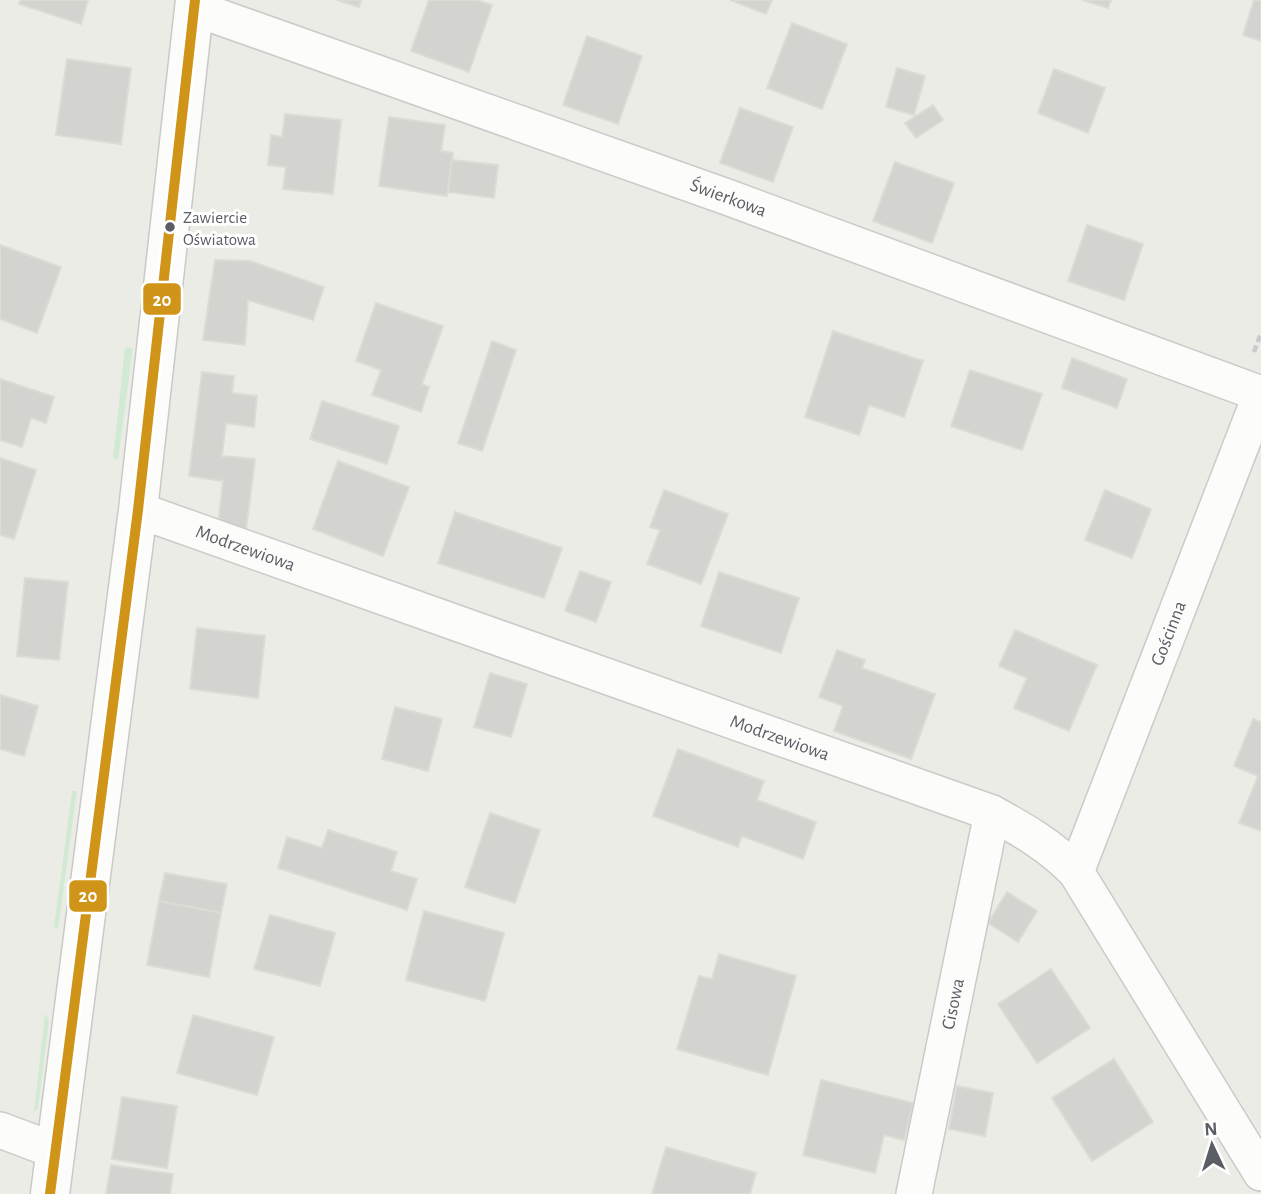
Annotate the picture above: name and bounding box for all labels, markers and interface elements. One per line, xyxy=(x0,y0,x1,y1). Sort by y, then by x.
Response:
street label: Świerkowa xyxy=(688,173,769,220)
place label: Zawiercie Oświatowa xyxy=(183,209,256,248)
marker: Zawiercie Oświatowa xyxy=(163,220,177,234)
line badge: 20 xyxy=(142,282,182,316)
text: 20 xyxy=(153,291,172,310)
street label: Modrzewiowa xyxy=(193,522,298,575)
street label: Gościnna xyxy=(1147,598,1190,668)
street label: Modrzewiowa xyxy=(728,711,832,764)
line badge: 20 xyxy=(68,879,108,913)
text: 20 xyxy=(79,887,98,906)
street label: Cisowa xyxy=(938,976,967,1031)
north arrow xyxy=(1177,1110,1247,1180)
text: N xyxy=(1204,1120,1218,1139)

